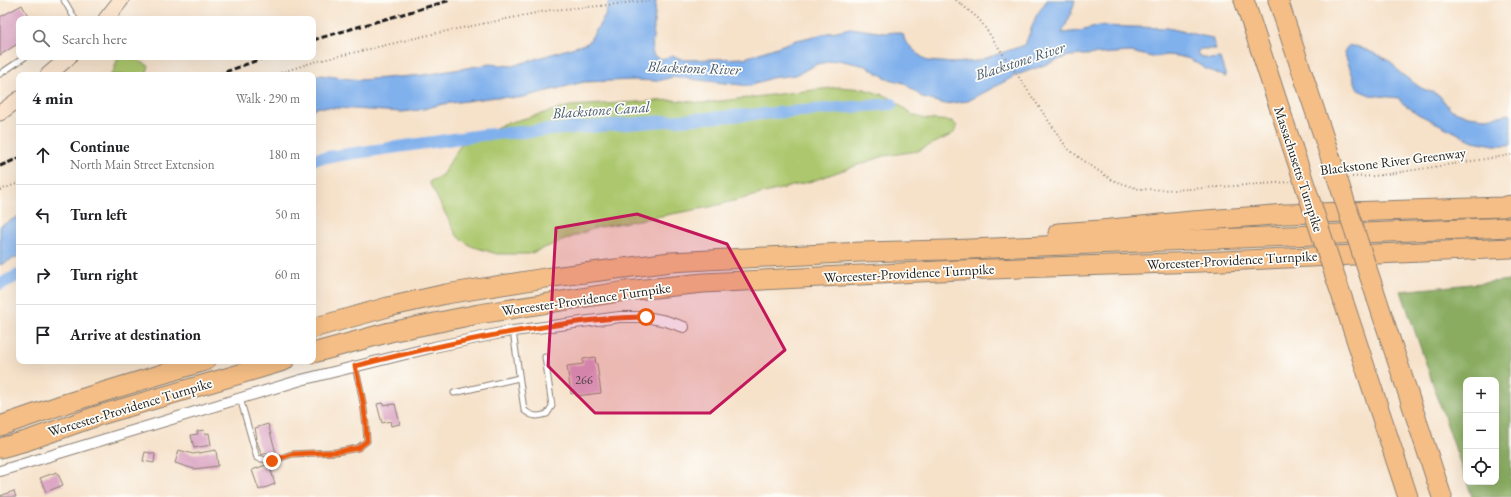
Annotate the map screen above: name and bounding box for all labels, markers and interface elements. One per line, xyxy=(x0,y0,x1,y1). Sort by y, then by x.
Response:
search box xyxy=(16,16,316,60)
icon: search xyxy=(30,27,52,49)
text: Search here xyxy=(62,29,127,48)
water label: Blackstone River xyxy=(972,37,1068,84)
water label: Blackstone River xyxy=(646,56,742,79)
text: 4 min xyxy=(32,87,73,109)
text: Walk · 290 m xyxy=(236,90,300,107)
water label: Blackstone Canal xyxy=(551,97,651,122)
street label: Massachusetts Turnpike xyxy=(1270,104,1328,234)
text: Continue xyxy=(70,137,130,156)
street label: Blackstone River Greenway xyxy=(1319,143,1468,179)
icon: ahead xyxy=(32,144,54,166)
text: 180 m xyxy=(269,146,300,163)
text: North Main Street Extension xyxy=(70,156,215,173)
icon: left xyxy=(32,204,54,226)
text: Turn left xyxy=(70,205,127,224)
text: 50 m xyxy=(275,206,300,223)
street label: Worcester-Providence Turnpike xyxy=(1146,247,1318,273)
street label: Worcester-Providence Turnpike xyxy=(823,260,995,286)
icon: right xyxy=(32,264,54,286)
text: Turn right xyxy=(70,265,138,284)
text: 60 m xyxy=(275,266,300,283)
street label: Worcester-Providence Turnpike xyxy=(500,278,672,320)
route start xyxy=(637,308,655,326)
icon: arrive xyxy=(32,324,54,346)
text: Arrive at destination xyxy=(70,325,201,344)
house number: 266 xyxy=(575,372,593,388)
street label: Worcester-Providence Turnpike xyxy=(46,373,215,441)
map controls xyxy=(1463,377,1499,485)
button: + xyxy=(1463,377,1499,413)
button: − xyxy=(1463,413,1499,449)
button: locate xyxy=(1463,449,1499,485)
route end xyxy=(263,452,281,470)

